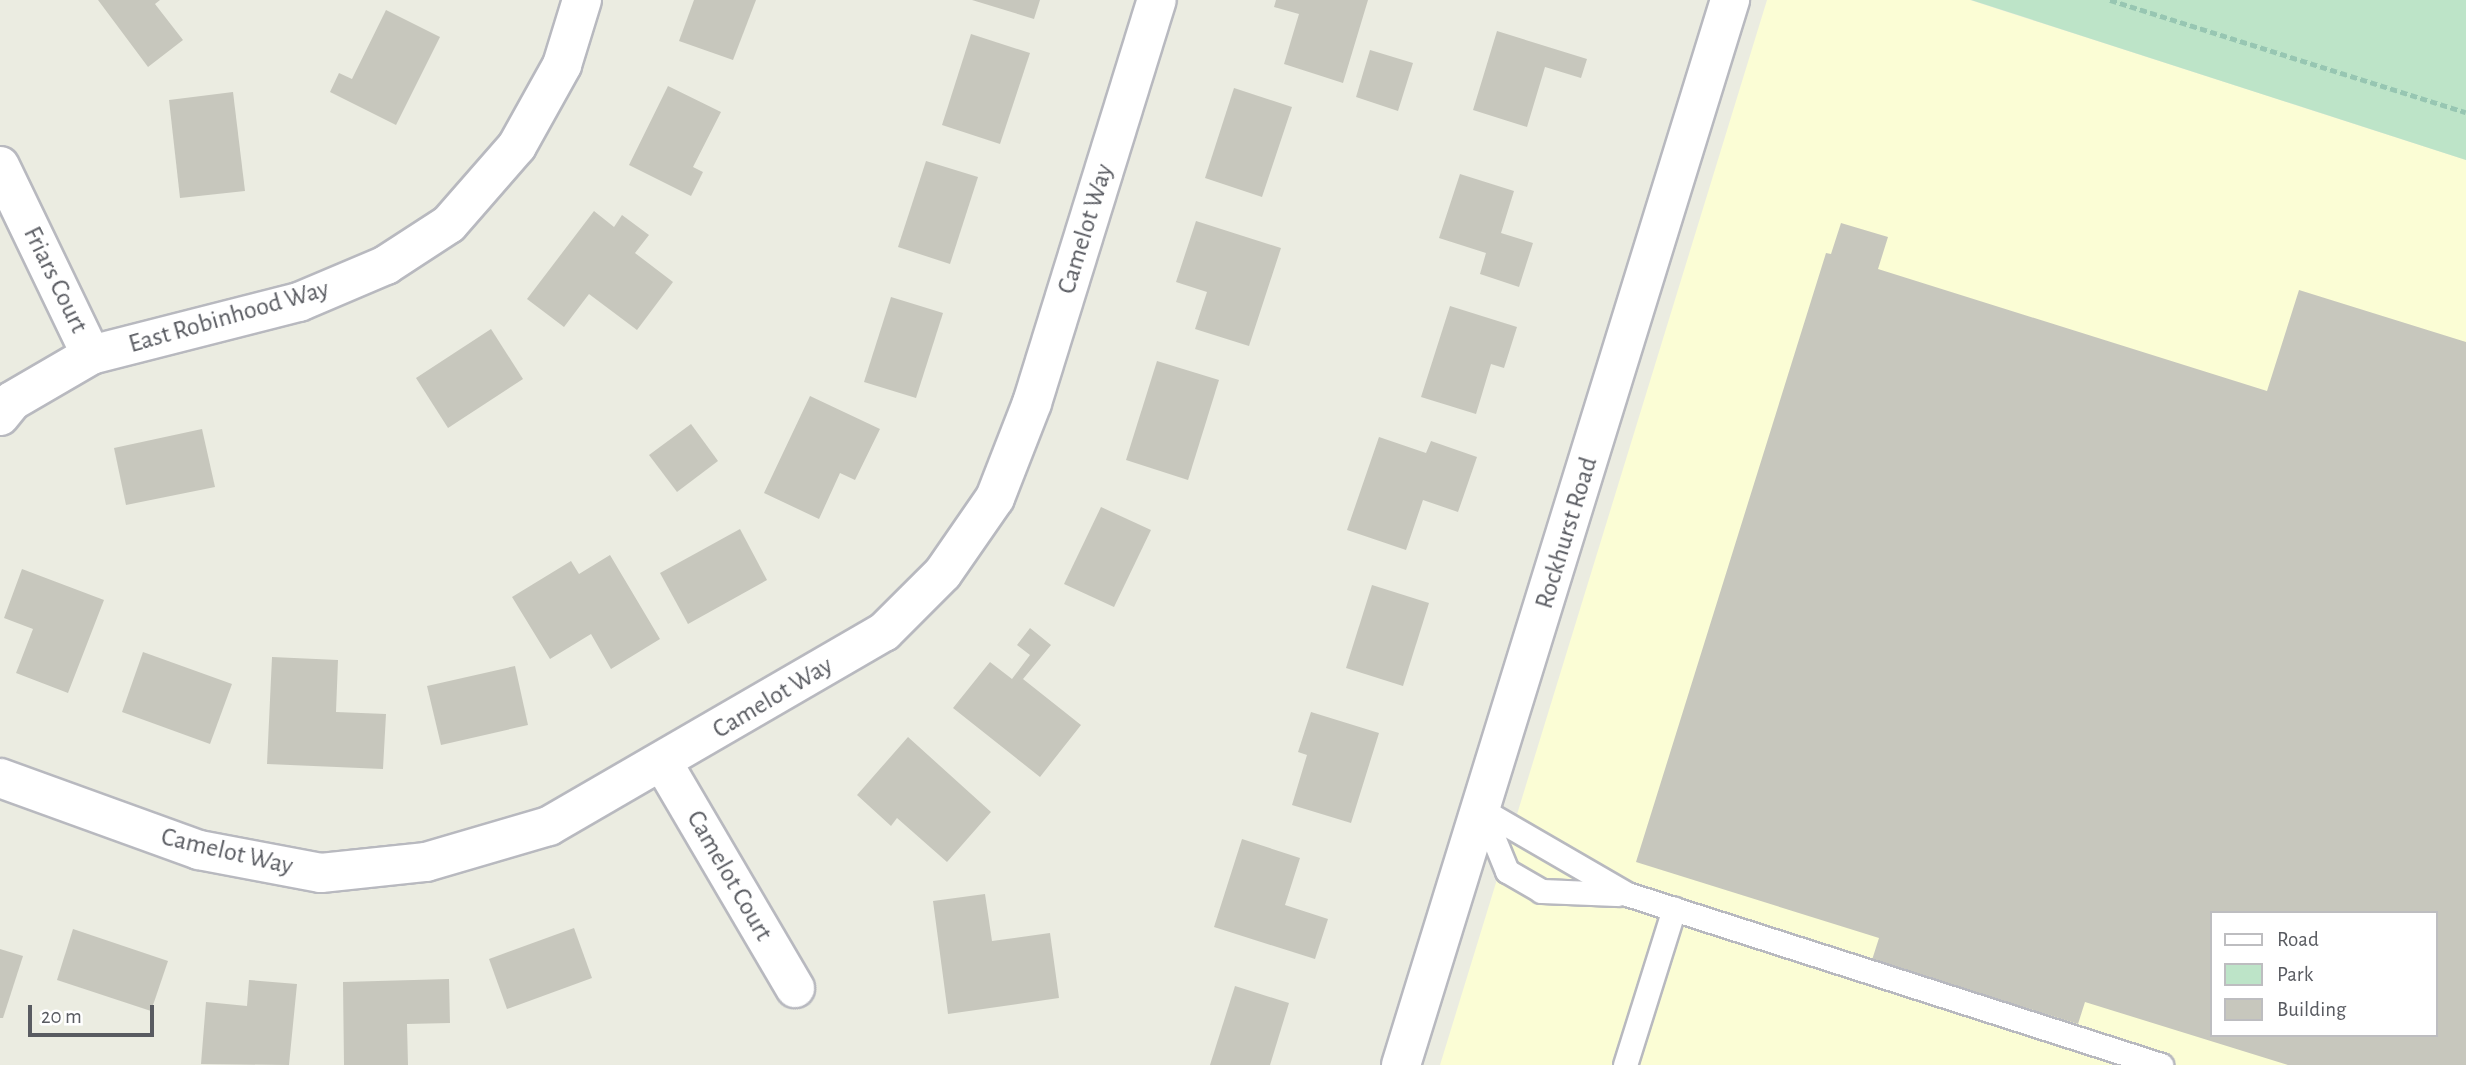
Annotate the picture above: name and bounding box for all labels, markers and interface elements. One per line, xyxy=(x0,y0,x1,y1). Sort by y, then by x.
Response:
street label: Camelot Way xyxy=(1051,160,1121,298)
street label: Friars Court xyxy=(16,222,94,338)
street label: East Robinhood Way xyxy=(125,273,333,361)
street label: Rockhurst Road xyxy=(1529,453,1605,613)
street label: Camelot Way xyxy=(707,650,839,746)
street label: Camelot Court xyxy=(679,805,779,947)
street label: Camelot Way xyxy=(158,822,296,882)
legend xyxy=(2210,911,2438,1037)
text: Road xyxy=(2277,929,2319,950)
text: Park xyxy=(2277,964,2313,985)
scale bar xyxy=(32,992,158,1036)
text: Building xyxy=(2277,999,2346,1020)
text: 20 m xyxy=(41,1006,82,1027)

